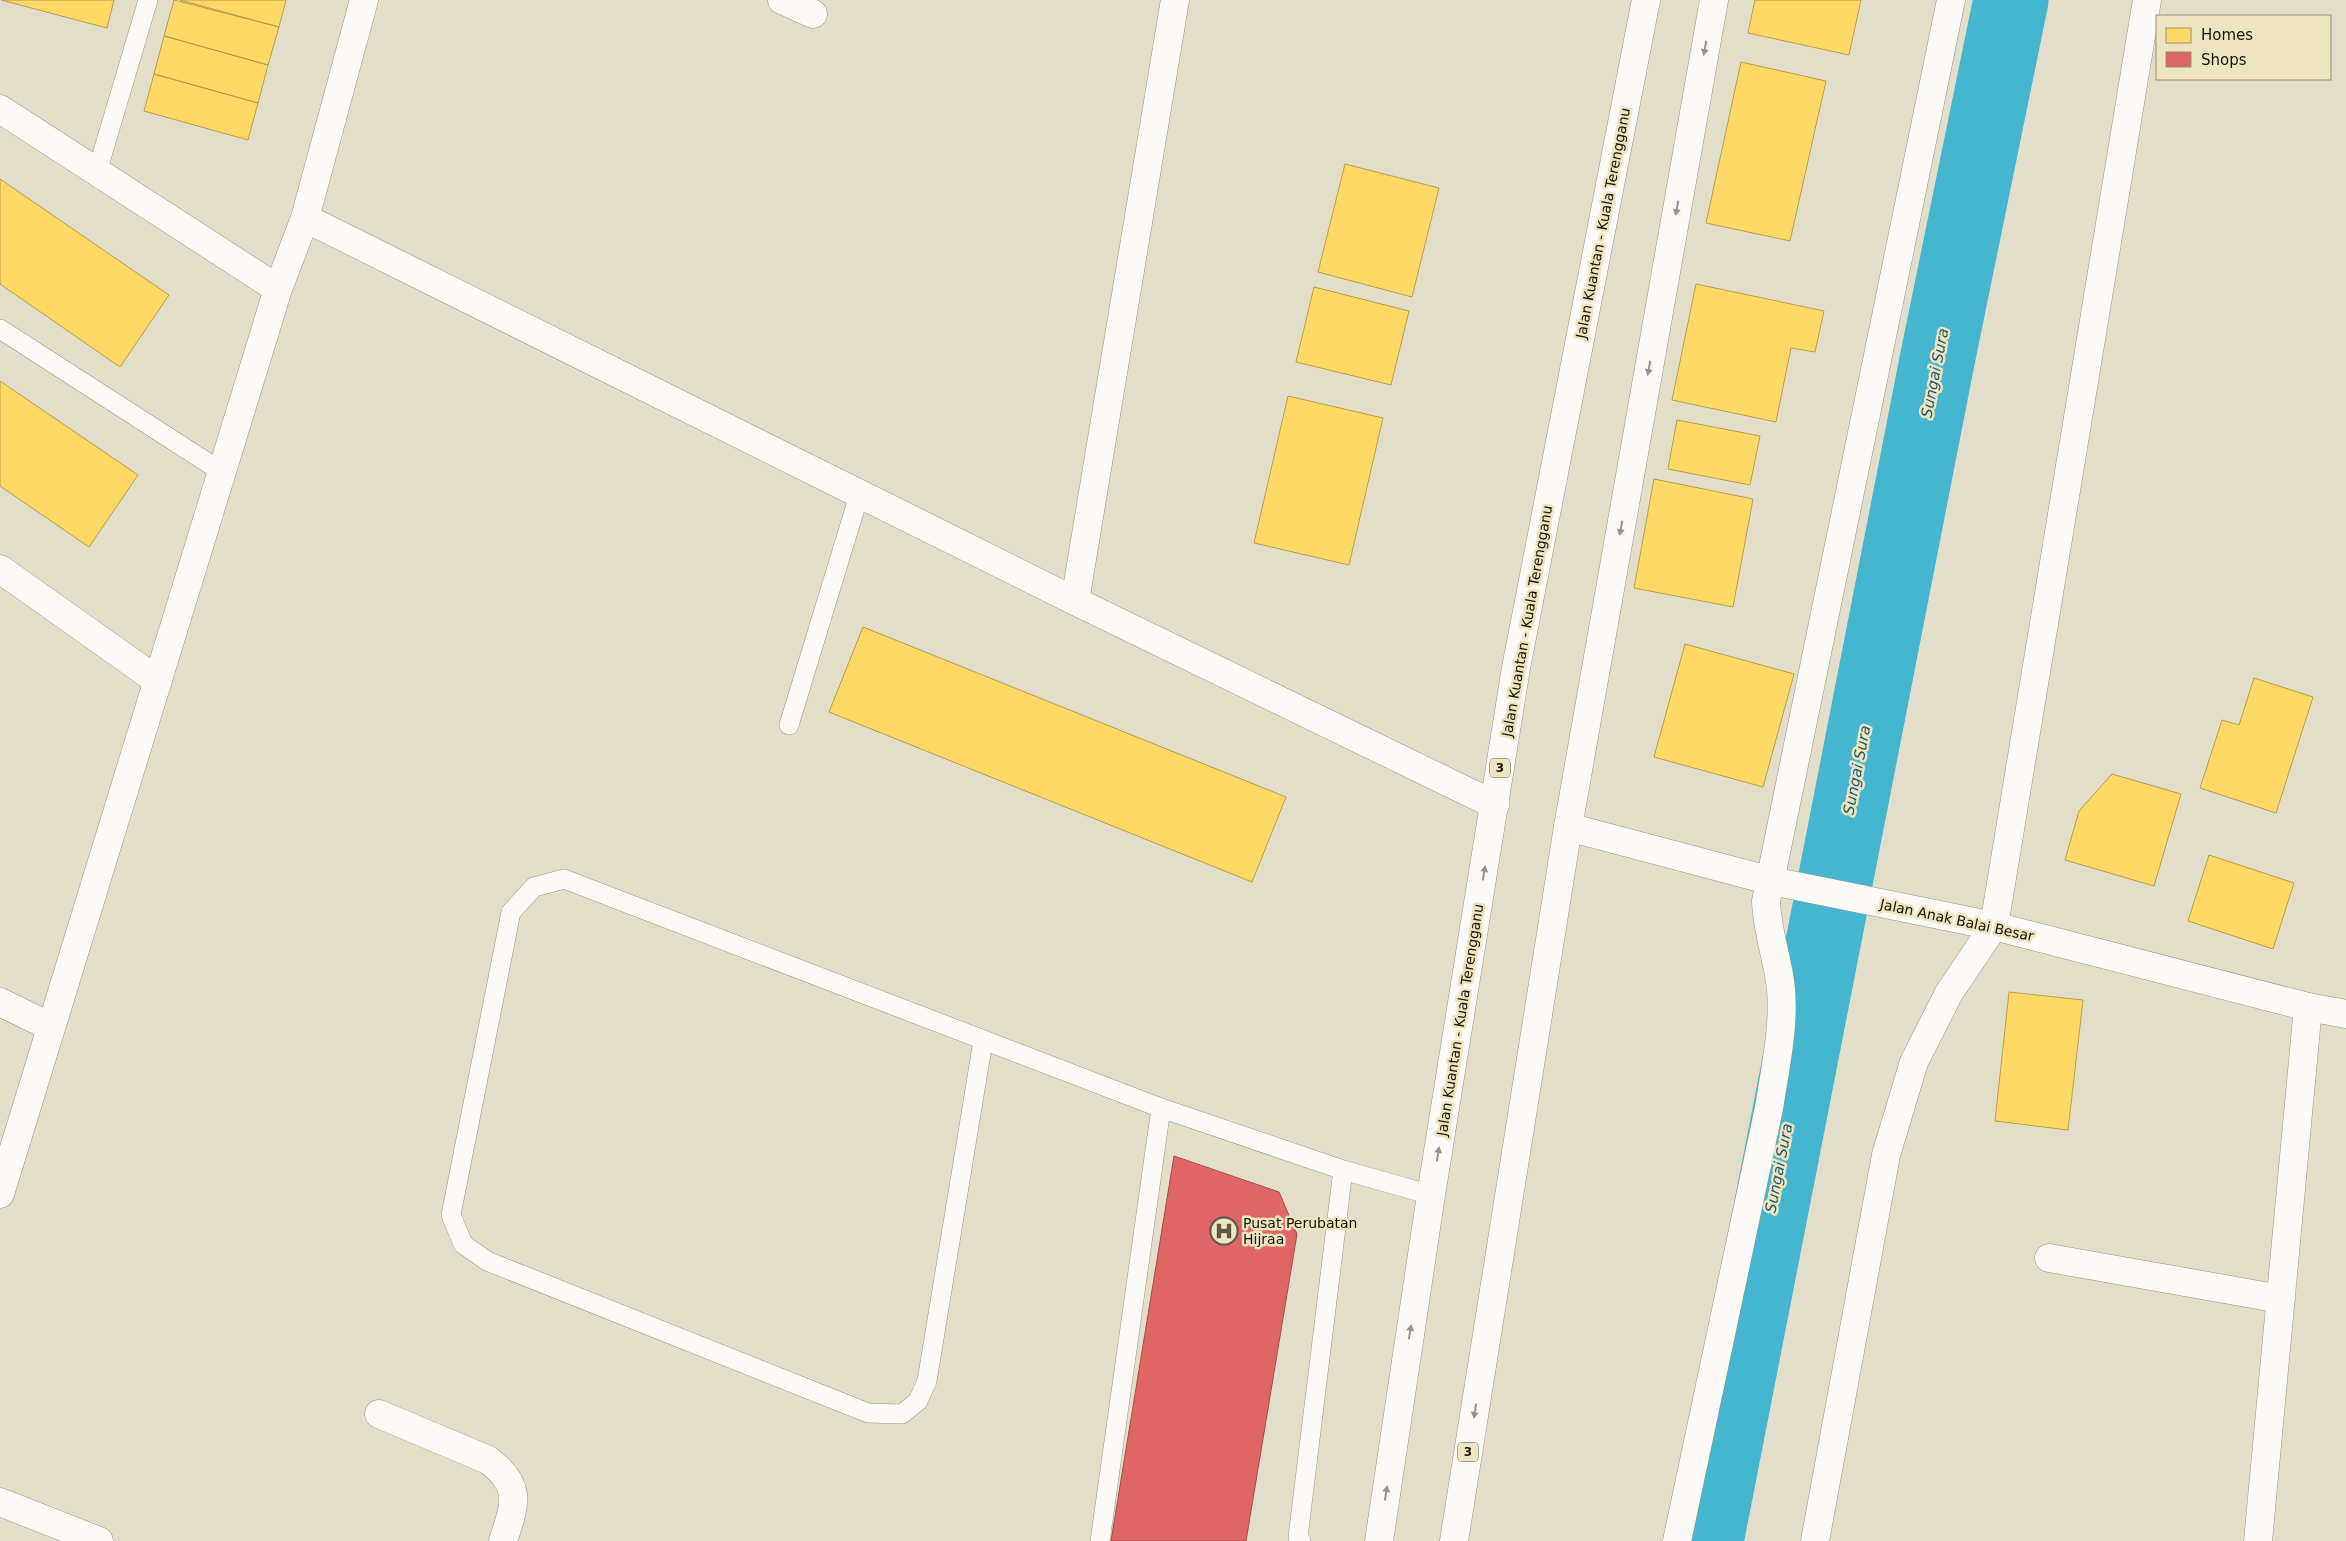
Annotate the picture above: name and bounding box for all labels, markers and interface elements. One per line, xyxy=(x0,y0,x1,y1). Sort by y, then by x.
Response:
legend xyxy=(2156,15,2331,80)
text: Homes xyxy=(2201,26,2253,44)
one-way arrow xyxy=(1701,40,1709,56)
text: Shops xyxy=(2201,51,2247,69)
street label: Jalan Kuantan - Kuala Terengganu xyxy=(1573,106,1633,341)
one-way arrow xyxy=(1672,200,1680,216)
water label: Sungai Sura xyxy=(1918,327,1952,419)
one-way arrow xyxy=(1644,360,1652,376)
street label: Jalan Kuantan - Kuala Terengganu xyxy=(1499,504,1555,739)
one-way arrow xyxy=(1616,520,1624,536)
water label: Sungai Sura xyxy=(1840,724,1874,816)
road number: 3 xyxy=(1490,758,1510,778)
one-way arrow xyxy=(1480,865,1488,881)
street label: Jalan Anak Balai Besar xyxy=(1878,896,2036,944)
street label: Jalan Kuantan - Kuala Terengganu xyxy=(1434,903,1486,1138)
water label: Sungai Sura xyxy=(1762,1122,1796,1214)
one-way arrow xyxy=(1434,1146,1442,1162)
place label: Pusat Perubatan Hijraa xyxy=(1243,1215,1357,1247)
hospital icon: Pusat Perubatan Hijraa xyxy=(1209,1216,1239,1246)
one-way arrow xyxy=(1407,1324,1415,1340)
one-way arrow xyxy=(1470,1404,1478,1420)
road number: 3 xyxy=(1458,1442,1478,1461)
one-way arrow xyxy=(1382,1484,1390,1500)

